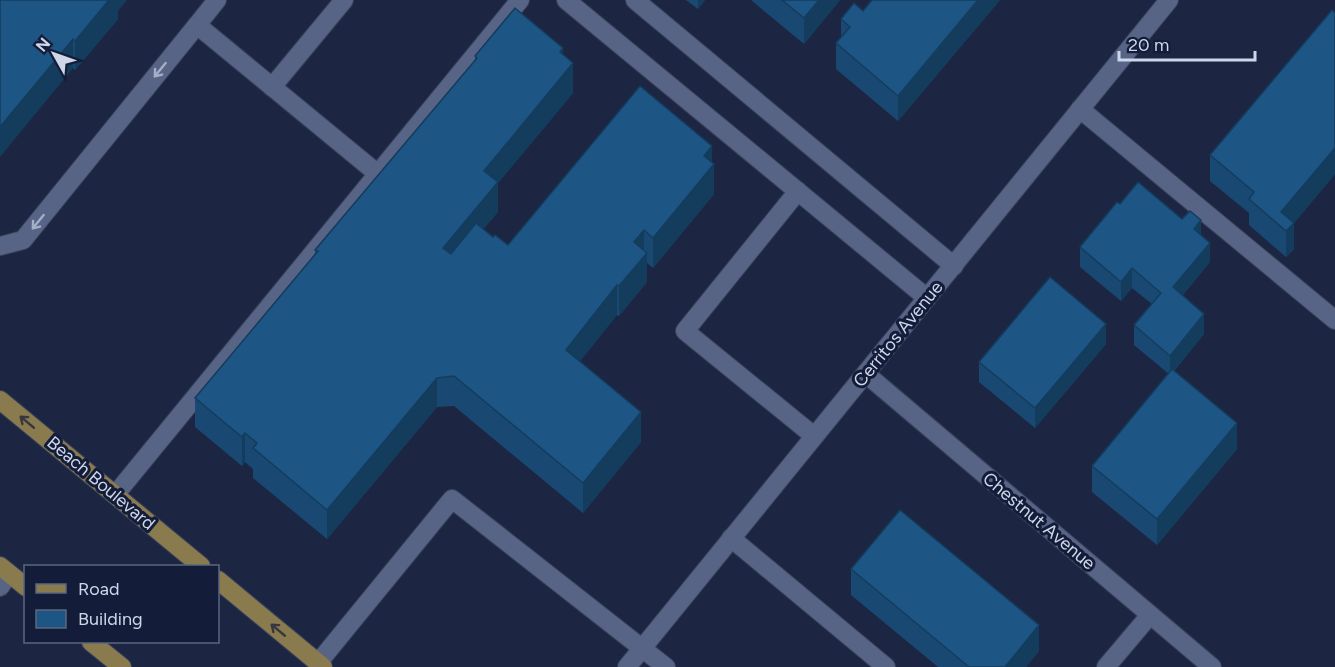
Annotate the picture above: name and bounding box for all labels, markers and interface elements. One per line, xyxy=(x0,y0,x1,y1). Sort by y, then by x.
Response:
north arrow xyxy=(24,24,84,84)
scale bar xyxy=(1119,24,1256,62)
text: N xyxy=(32,34,54,56)
text: 20 m xyxy=(1128,34,1169,56)
one-way arrow xyxy=(153,62,167,77)
one-way arrow xyxy=(32,214,45,230)
street label: Cerritos Avenue xyxy=(849,276,948,391)
one-way arrow xyxy=(20,415,35,429)
street label: Beach Boulevard xyxy=(43,431,159,535)
street label: Chestnut Avenue xyxy=(978,467,1100,575)
legend xyxy=(24,565,219,643)
text: Road xyxy=(78,578,119,600)
text: Building xyxy=(78,608,143,630)
one-way arrow xyxy=(270,623,286,636)

